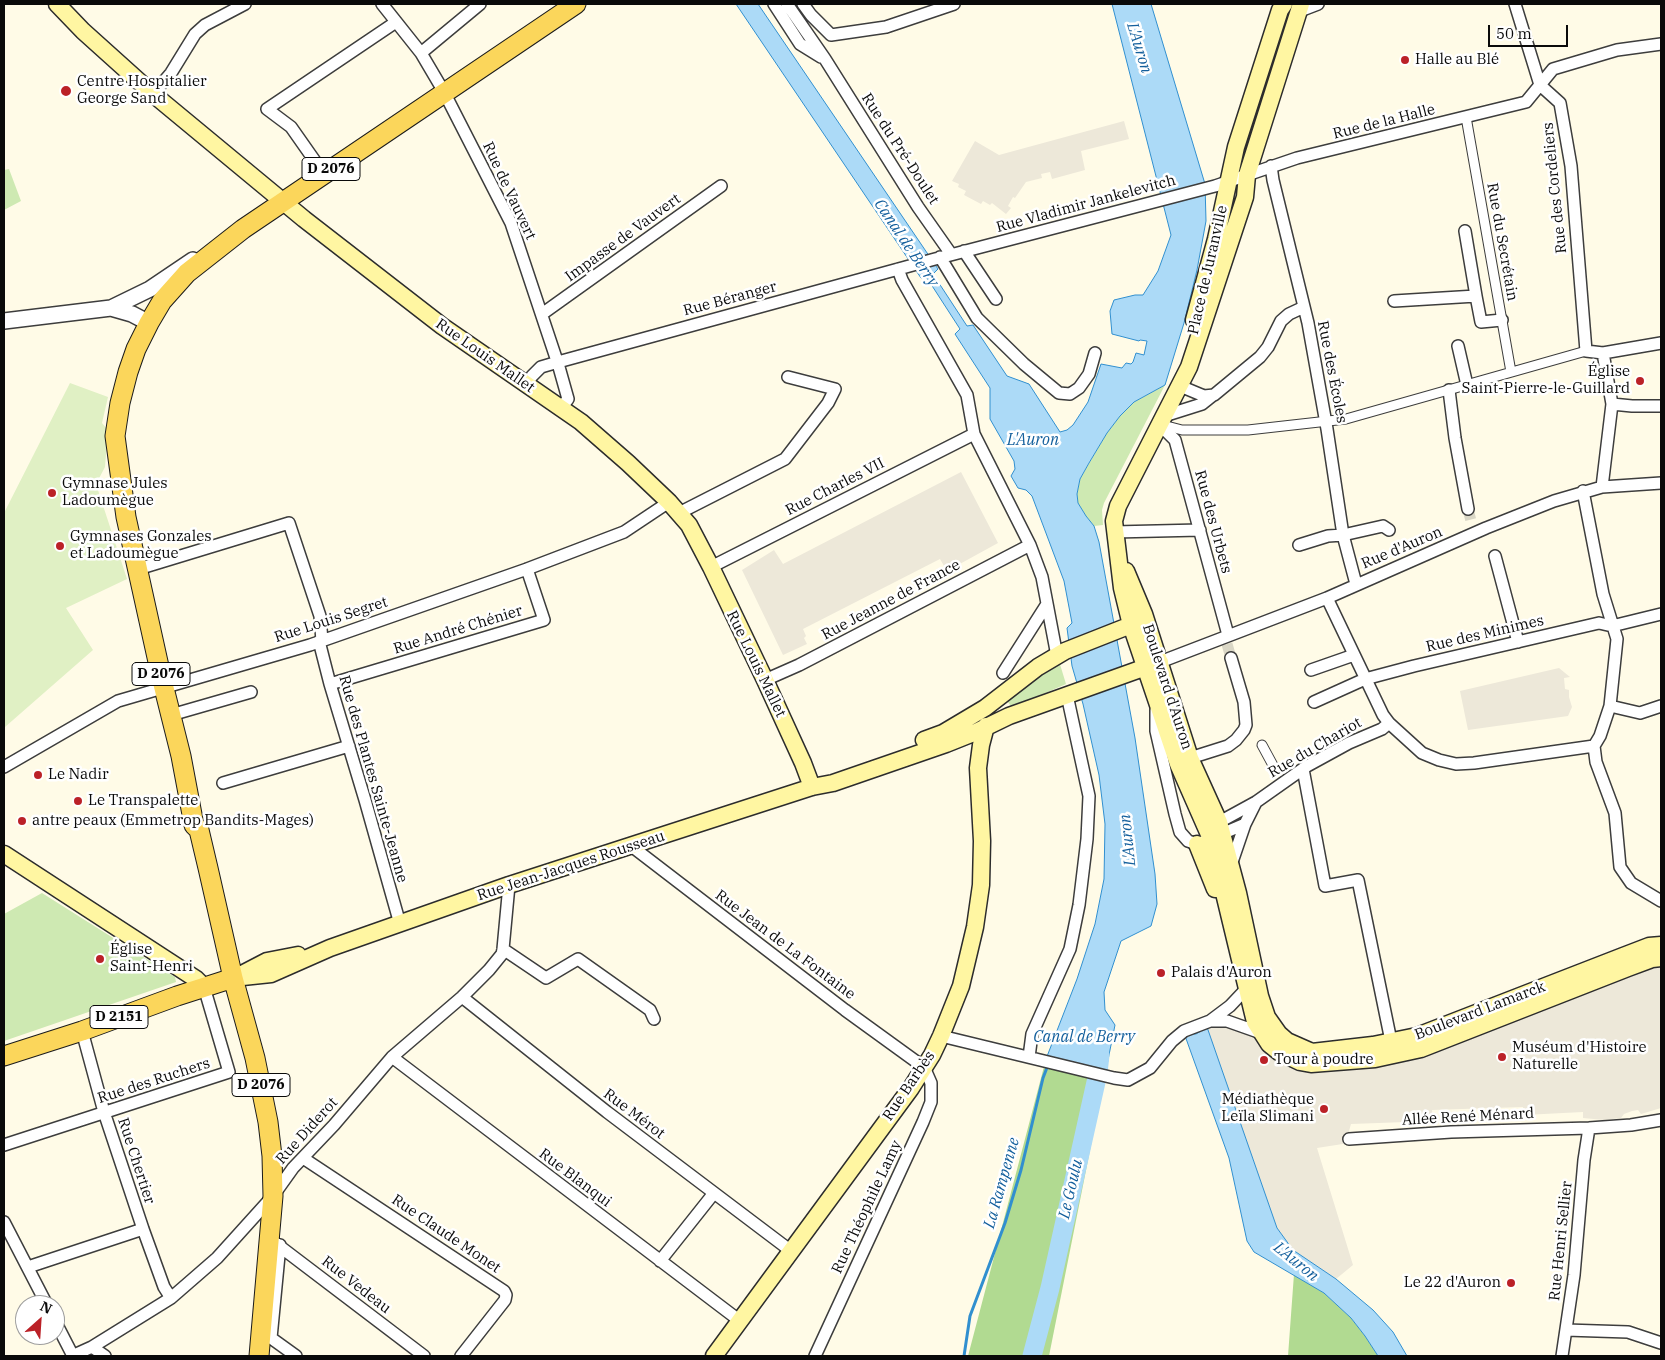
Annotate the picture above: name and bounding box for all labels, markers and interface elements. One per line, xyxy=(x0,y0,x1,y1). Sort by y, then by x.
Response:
scale bar xyxy=(1490,15,1570,47)
water label: L'Auron xyxy=(1122,20,1156,76)
text: 50 m xyxy=(1496,24,1532,43)
place label: Halle au Blé xyxy=(1415,51,1499,69)
marker: Halle au Blé xyxy=(1399,54,1411,66)
place label: Centre Hospitalier George Sand xyxy=(77,73,207,108)
marker: Centre Hospitalier George Sand xyxy=(59,84,73,98)
street label: Rue du Pré-Doulet xyxy=(857,90,943,208)
street label: Rue de la Halle xyxy=(1331,101,1437,143)
street label: Rue des Cordeliers xyxy=(1539,121,1571,255)
street label: Rue de Vauvert xyxy=(478,139,540,243)
road number: D 2076 xyxy=(302,157,360,180)
street label: Rue Vladimir Jankelevitch xyxy=(994,171,1178,237)
street label: Rue du Secrétain xyxy=(1483,181,1521,303)
street label: Impasse de Vauvert xyxy=(562,190,684,286)
water label: Canal de Berry xyxy=(870,196,942,290)
street label: Place de Juranville xyxy=(1184,204,1232,336)
street label: Rue Béranger xyxy=(681,278,779,320)
street label: Rue Louis Mallet xyxy=(432,315,538,397)
street label: Rue des Écoles xyxy=(1313,319,1351,425)
place label: Église Saint-Pierre-le-Guillard xyxy=(1462,363,1630,398)
marker: Église Saint-Pierre-le-Guillard xyxy=(1634,375,1646,387)
water label: L'Auron xyxy=(1007,430,1059,450)
street label: Rue Charles VII xyxy=(783,454,887,520)
street label: Rue des Urbets xyxy=(1191,468,1235,576)
place label: Gymnase Jules Ladoumègue xyxy=(62,475,168,510)
marker: Gymnase Jules Ladoumègue xyxy=(46,487,58,499)
street label: Rue d'Auron xyxy=(1359,523,1445,573)
place label: Gymnases Gonzales et Ladoumègue xyxy=(70,528,212,563)
marker: Gymnases Gonzales et Ladoumègue xyxy=(54,540,66,552)
street label: Rue Jeanne de France xyxy=(819,556,963,644)
street label: Rue Louis Segret xyxy=(272,593,390,647)
street label: Rue André Chénier xyxy=(391,602,525,658)
street label: Rue Louis Mallet xyxy=(722,608,790,720)
street label: Rue des Minimes xyxy=(1424,612,1546,656)
street label: Boulevard d'Auron xyxy=(1138,622,1196,752)
road number: D 2076 xyxy=(132,662,190,686)
street label: Rue des Plantes Sainte-Jeanne xyxy=(335,673,411,885)
street label: Rue du Chariot xyxy=(1265,714,1365,782)
place label: Le Nadir xyxy=(48,766,109,784)
marker: Le Nadir xyxy=(32,769,44,781)
place label: Le Transpalette xyxy=(88,792,198,810)
marker: Le Transpalette xyxy=(72,795,84,807)
place label: antre peaux (Emmetrop Bandits-Mages) xyxy=(32,812,314,830)
water label: L'Auron xyxy=(1116,813,1140,867)
marker: antre peaux (Emmetrop Bandits-Mages) xyxy=(16,815,28,827)
street label: Rue Jean-Jacques Rousseau xyxy=(475,827,667,905)
street label: Rue Jean de La Fontaine xyxy=(711,886,859,1004)
place label: Église Saint-Henri xyxy=(110,941,193,976)
marker: Église Saint-Henri xyxy=(94,953,106,965)
place label: Palais d'Auron xyxy=(1171,964,1272,982)
marker: Palais d'Auron xyxy=(1155,967,1167,979)
street label: Boulevard Lamarck xyxy=(1412,978,1548,1044)
road number: D 2151 xyxy=(90,1006,148,1028)
water label: Canal de Berry xyxy=(1033,1027,1135,1047)
place label: Muséum d'Histoire Naturelle xyxy=(1512,1039,1646,1074)
street label: Rue Barbès xyxy=(879,1048,939,1124)
place label: Tour à poudre xyxy=(1274,1051,1374,1069)
marker: Muséum d'Histoire Naturelle xyxy=(1496,1051,1508,1063)
street label: Rue des Ruchers xyxy=(96,1054,212,1108)
marker: Tour à poudre xyxy=(1258,1054,1270,1066)
road number: D 2076 xyxy=(232,1074,290,1096)
street label: Rue Mérot xyxy=(600,1085,668,1143)
place label: Médiathèque Leïla Slimani xyxy=(1221,1091,1314,1126)
street label: Rue Diderot xyxy=(272,1094,342,1168)
marker: Médiathèque Leïla Slimani xyxy=(1318,1103,1330,1115)
street label: Allée René Ménard xyxy=(1401,1105,1535,1129)
street label: Rue Chertier xyxy=(114,1116,158,1206)
water label: La Rampenne xyxy=(980,1135,1024,1231)
street label: Rue Théophile Lamy xyxy=(828,1138,906,1276)
street label: Rue Blanqui xyxy=(535,1145,615,1211)
water label: Le Goulu xyxy=(1055,1157,1087,1221)
street label: Rue Henri Sellier xyxy=(1546,1180,1576,1302)
street label: Rue Claude Monet xyxy=(388,1191,504,1277)
water label: L'Auron xyxy=(1270,1238,1322,1286)
street label: Rue Vedeau xyxy=(318,1252,394,1318)
place label: Le 22 d'Auron xyxy=(1404,1274,1501,1292)
marker: Le 22 d'Auron xyxy=(1505,1277,1517,1289)
north arrow xyxy=(15,1295,65,1345)
text: N xyxy=(37,1297,55,1318)

